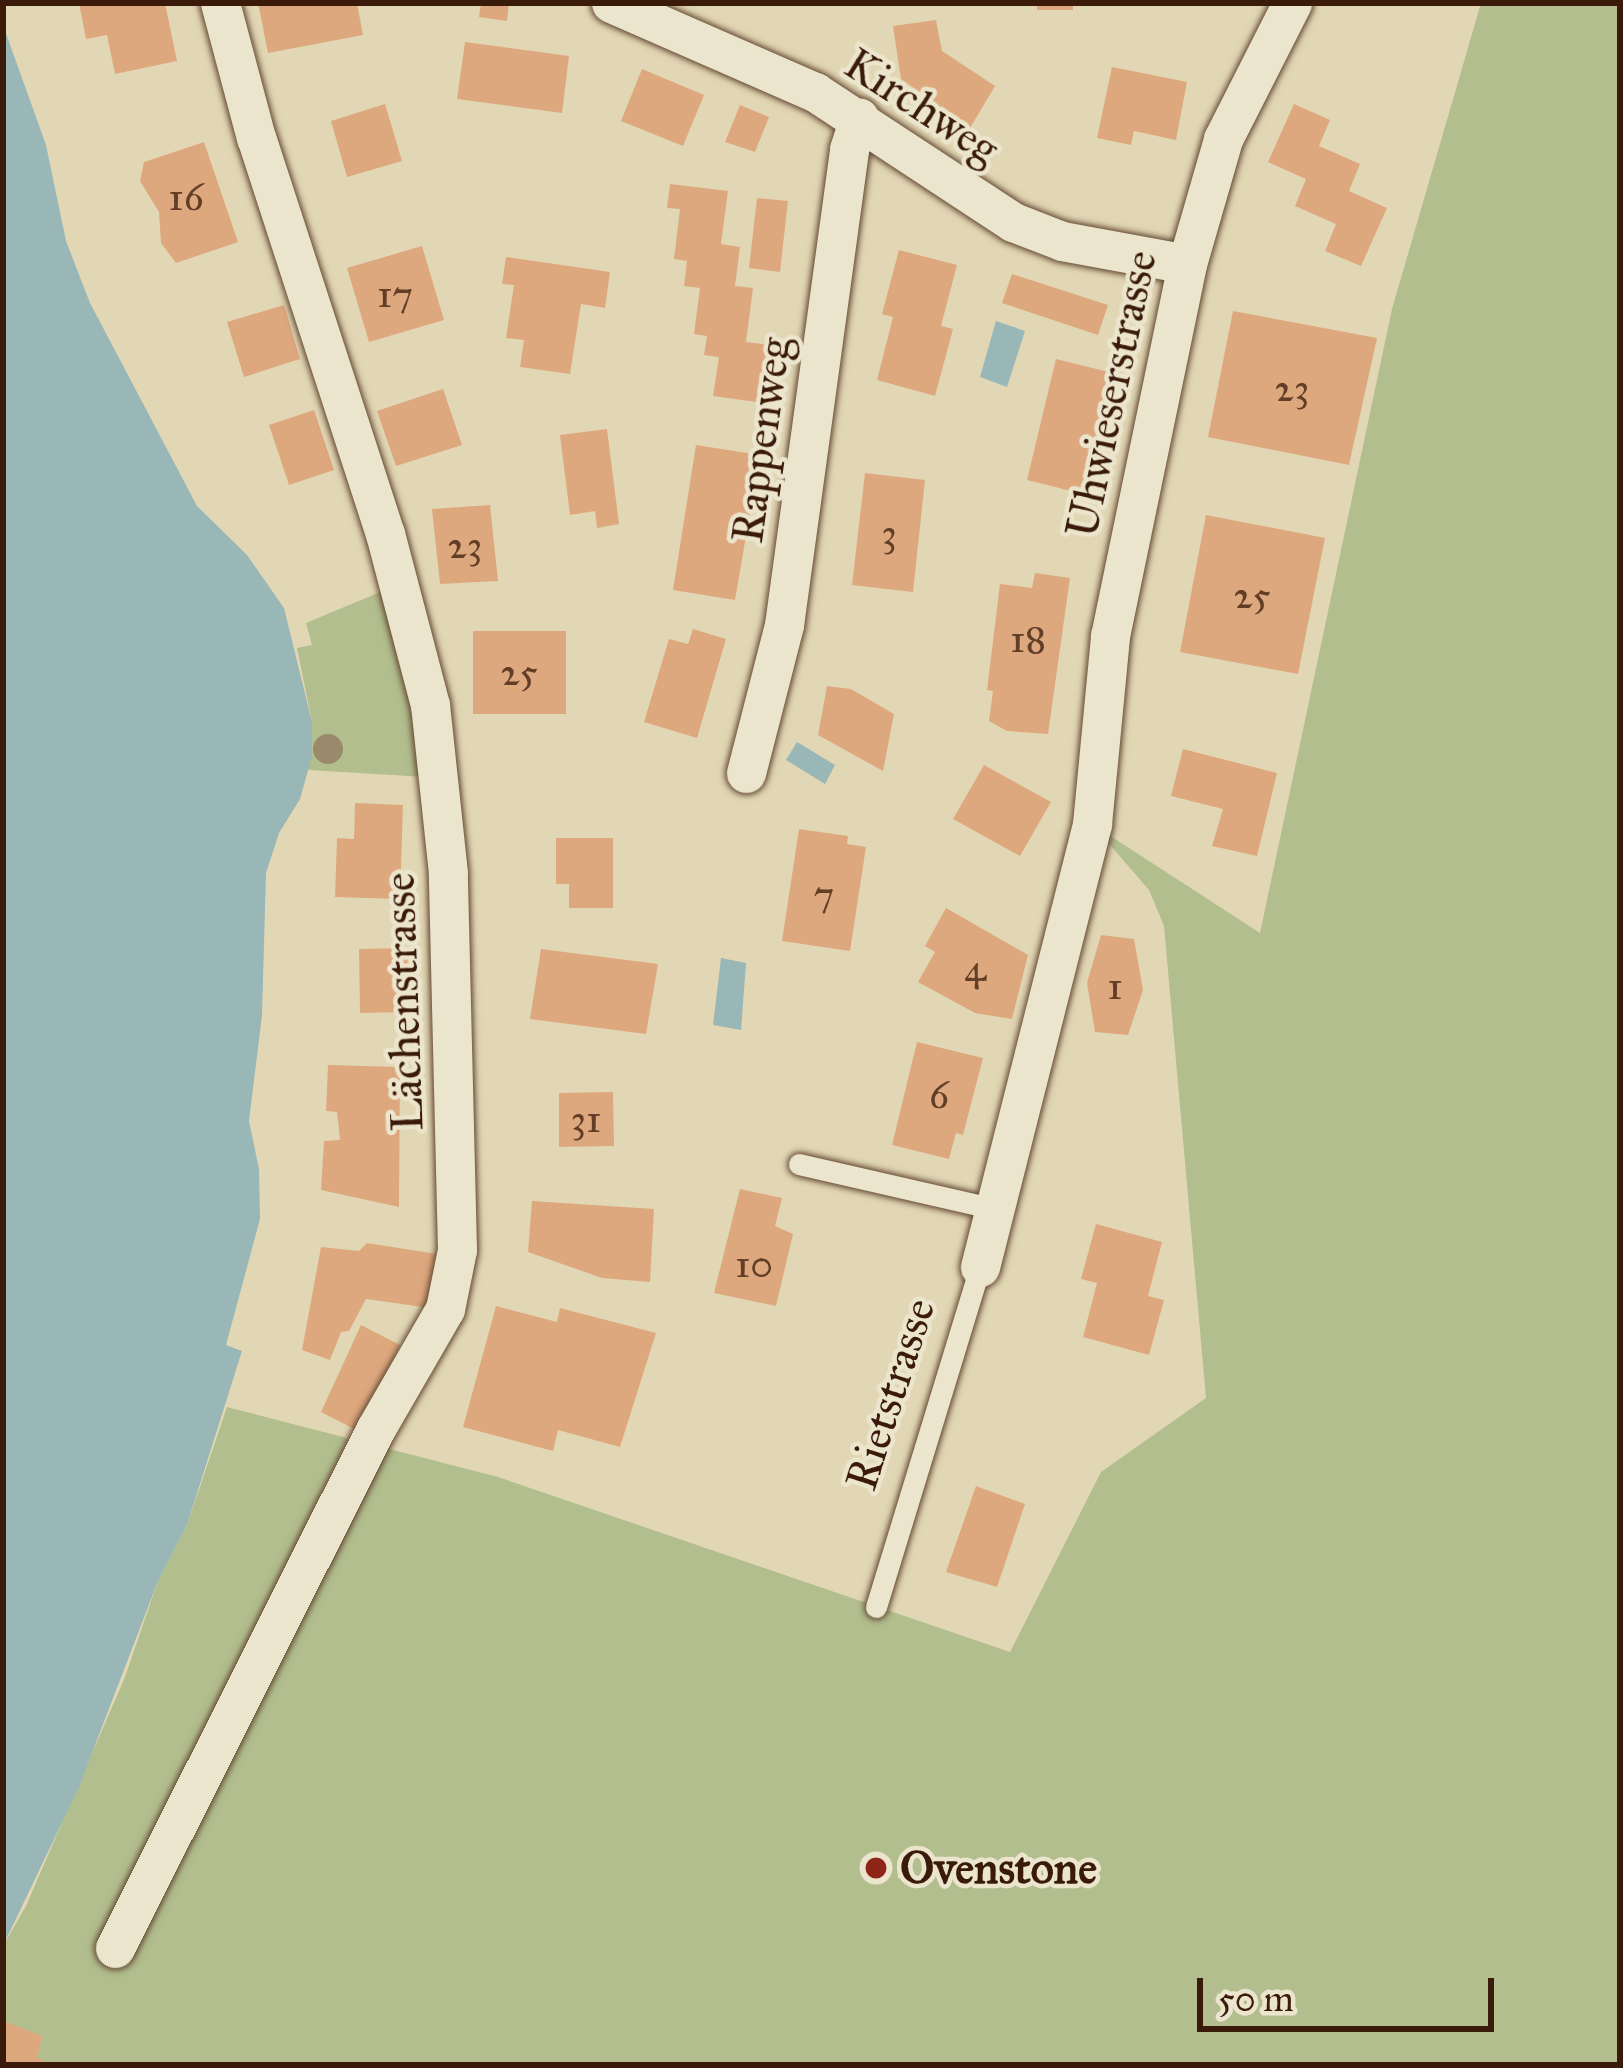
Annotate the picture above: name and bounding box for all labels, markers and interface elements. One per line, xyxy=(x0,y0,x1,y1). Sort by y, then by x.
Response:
street label: Kirchweg xyxy=(835,36,1009,176)
house number: 16 xyxy=(168,174,204,220)
street label: Uhwieserstrasse xyxy=(1054,245,1168,543)
house number: 17 xyxy=(377,271,413,317)
street label: Rappenweg xyxy=(720,334,802,546)
house number: 23 xyxy=(1275,365,1309,411)
house number: 3 xyxy=(881,510,897,556)
house number: 23 xyxy=(448,522,482,568)
house number: 25 xyxy=(1233,572,1271,618)
house number: 18 xyxy=(1010,616,1046,662)
house number: 25 xyxy=(500,649,538,695)
house number: 7 xyxy=(814,871,834,917)
street label: Lächenstrasse xyxy=(371,872,435,1132)
house number: 4 xyxy=(964,945,986,991)
house number: 1 xyxy=(1107,963,1123,1009)
house number: 6 xyxy=(929,1072,949,1118)
house number: 31 xyxy=(570,1096,602,1142)
house number: 10 xyxy=(735,1241,773,1287)
street label: Rietstrasse xyxy=(834,1291,946,1497)
place label: Ovenstone xyxy=(900,1841,1097,1895)
marker: Ovenstone xyxy=(863,1855,889,1881)
scale bar xyxy=(1203,1954,1500,2028)
text: 50 m xyxy=(1218,1977,1294,2021)

